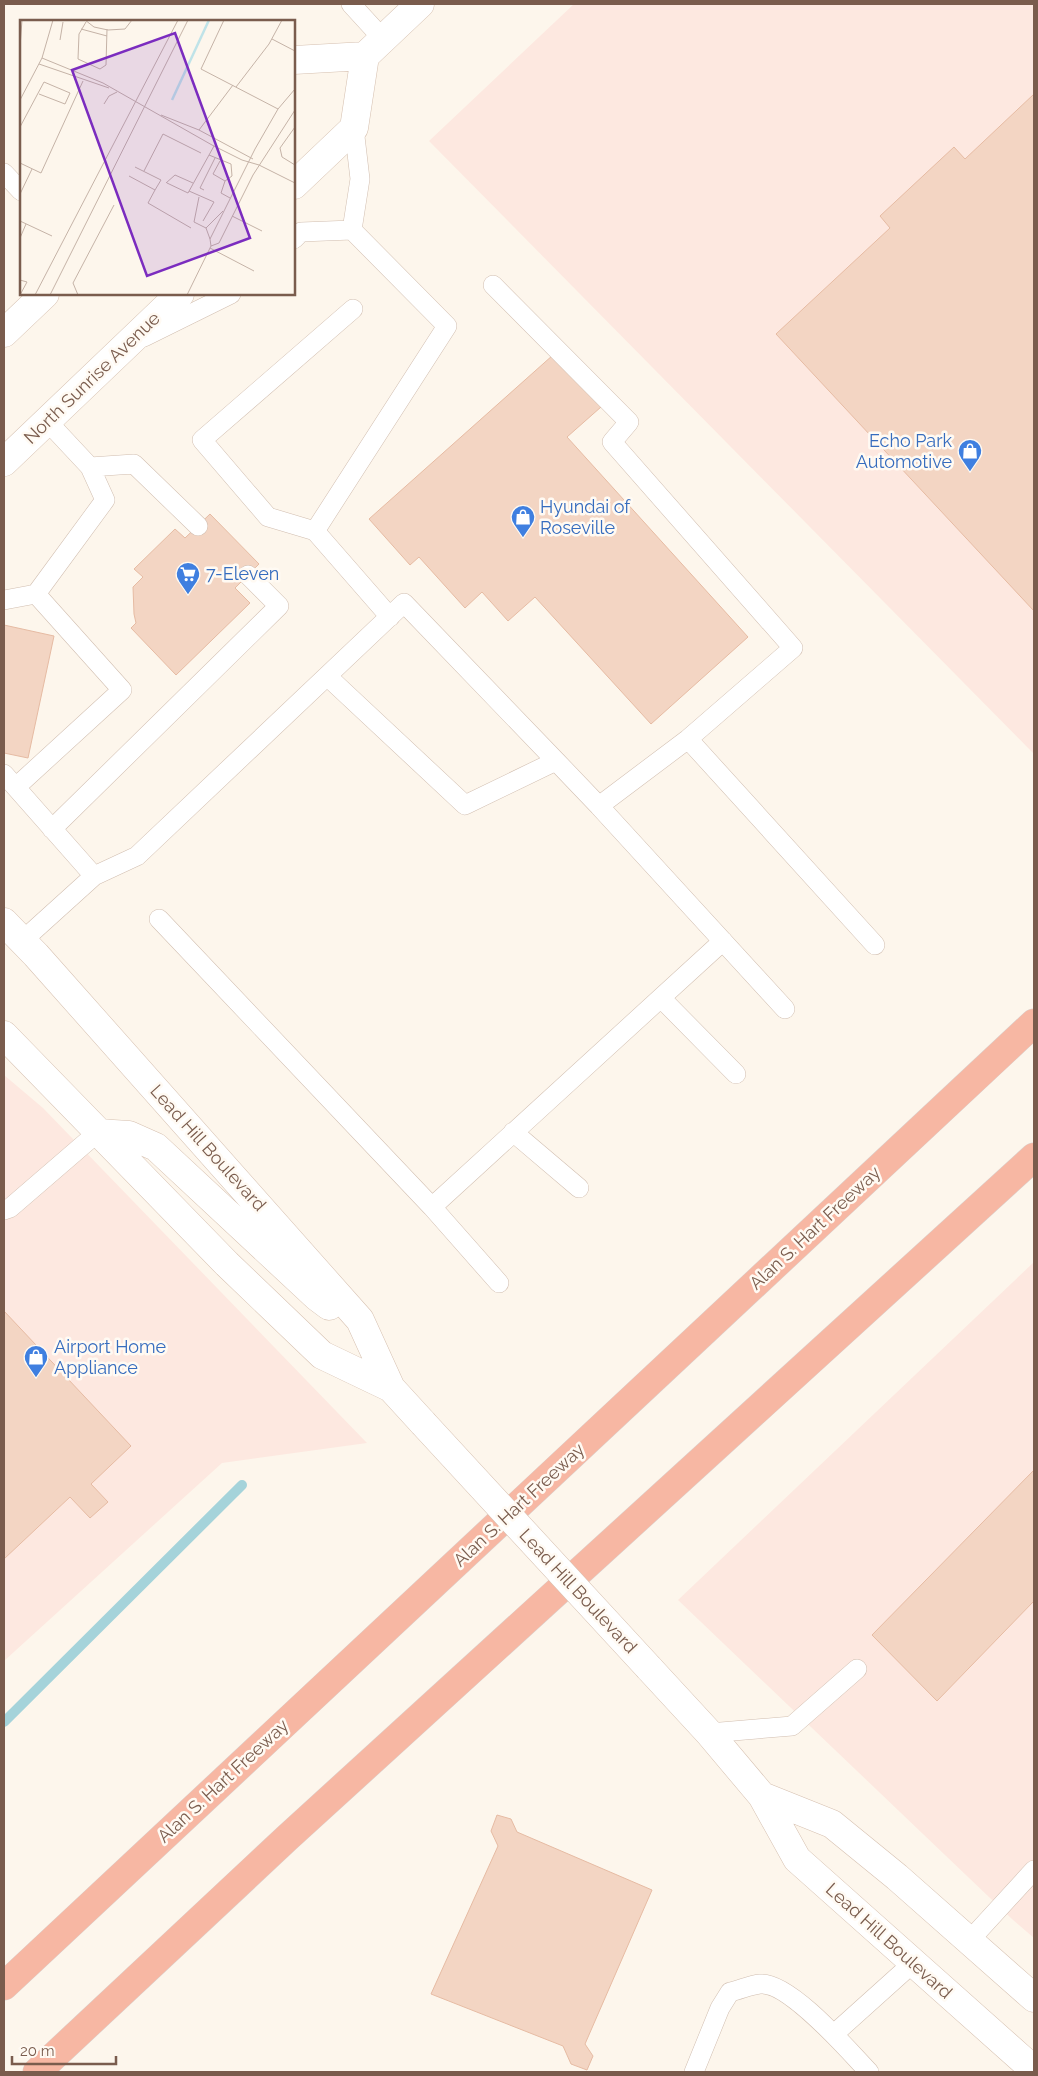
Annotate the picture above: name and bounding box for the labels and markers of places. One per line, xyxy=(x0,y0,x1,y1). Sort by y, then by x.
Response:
place label: Echo Park Automotive xyxy=(856,430,952,472)
shop icon: Echo Park Automotive xyxy=(957,438,983,472)
place label: Hyundai of Roseville xyxy=(540,496,631,538)
shop icon: Hyundai of Roseville xyxy=(510,504,536,538)
supermarket icon: 7-Eleven xyxy=(175,561,201,595)
place label: 7-Eleven xyxy=(206,563,279,584)
place label: Airport Home Appliance xyxy=(54,1336,167,1378)
shop icon: Airport Home Appliance xyxy=(23,1344,49,1378)

